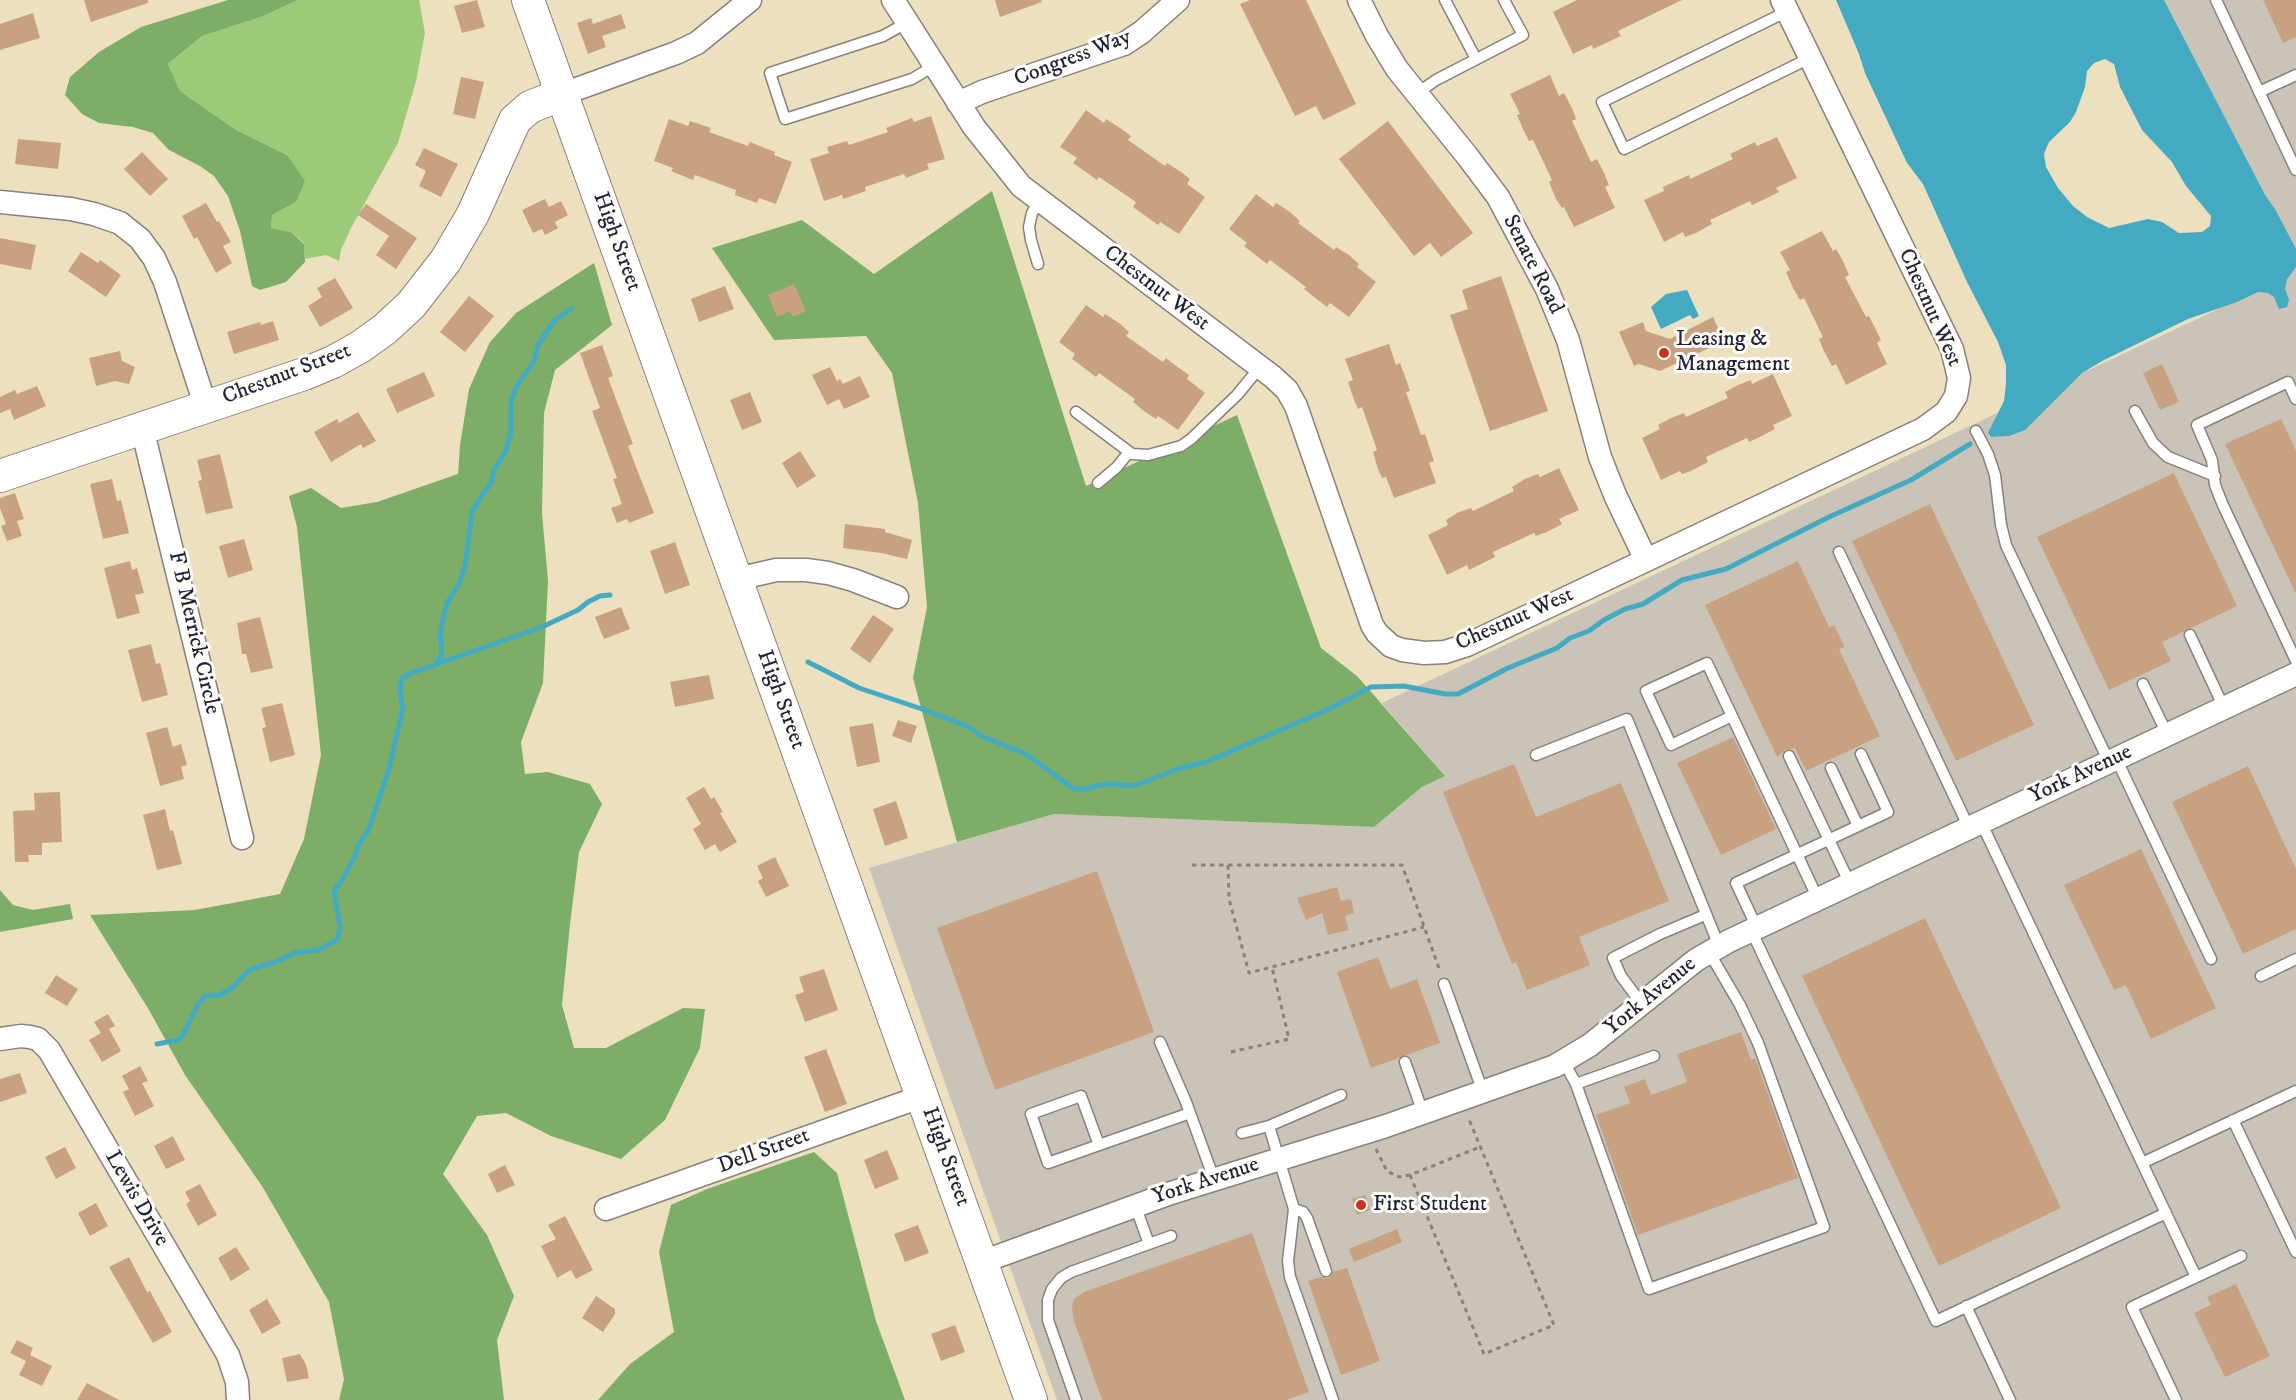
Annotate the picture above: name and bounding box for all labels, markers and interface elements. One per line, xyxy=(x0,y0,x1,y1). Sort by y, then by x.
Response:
street label: Congress Way xyxy=(1011,25,1135,93)
street label: High Street xyxy=(586,189,646,295)
street label: Senate Road xyxy=(1496,211,1568,319)
street label: Chestnut West xyxy=(1098,241,1214,337)
street label: Chestnut West xyxy=(1891,245,1967,371)
place label: Leasing & Management xyxy=(1676,327,1790,378)
street label: Chestnut Street xyxy=(219,338,355,412)
marker: Leasing & Management xyxy=(1657,346,1671,360)
street label: F B Merrick Circle xyxy=(161,549,225,717)
street label: Chestnut West xyxy=(1452,582,1578,658)
street label: High Street xyxy=(750,647,810,753)
street label: York Avenue xyxy=(2025,740,2137,810)
street label: York Avenue xyxy=(1600,952,1702,1042)
street label: High Street xyxy=(915,1104,975,1210)
street label: Dell Street xyxy=(715,1123,813,1181)
street label: Lewis Drive xyxy=(98,1147,174,1251)
street label: York Avenue xyxy=(1150,1152,1262,1212)
place label: First Student xyxy=(1373,1192,1487,1218)
marker: First Student xyxy=(1354,1198,1368,1212)

